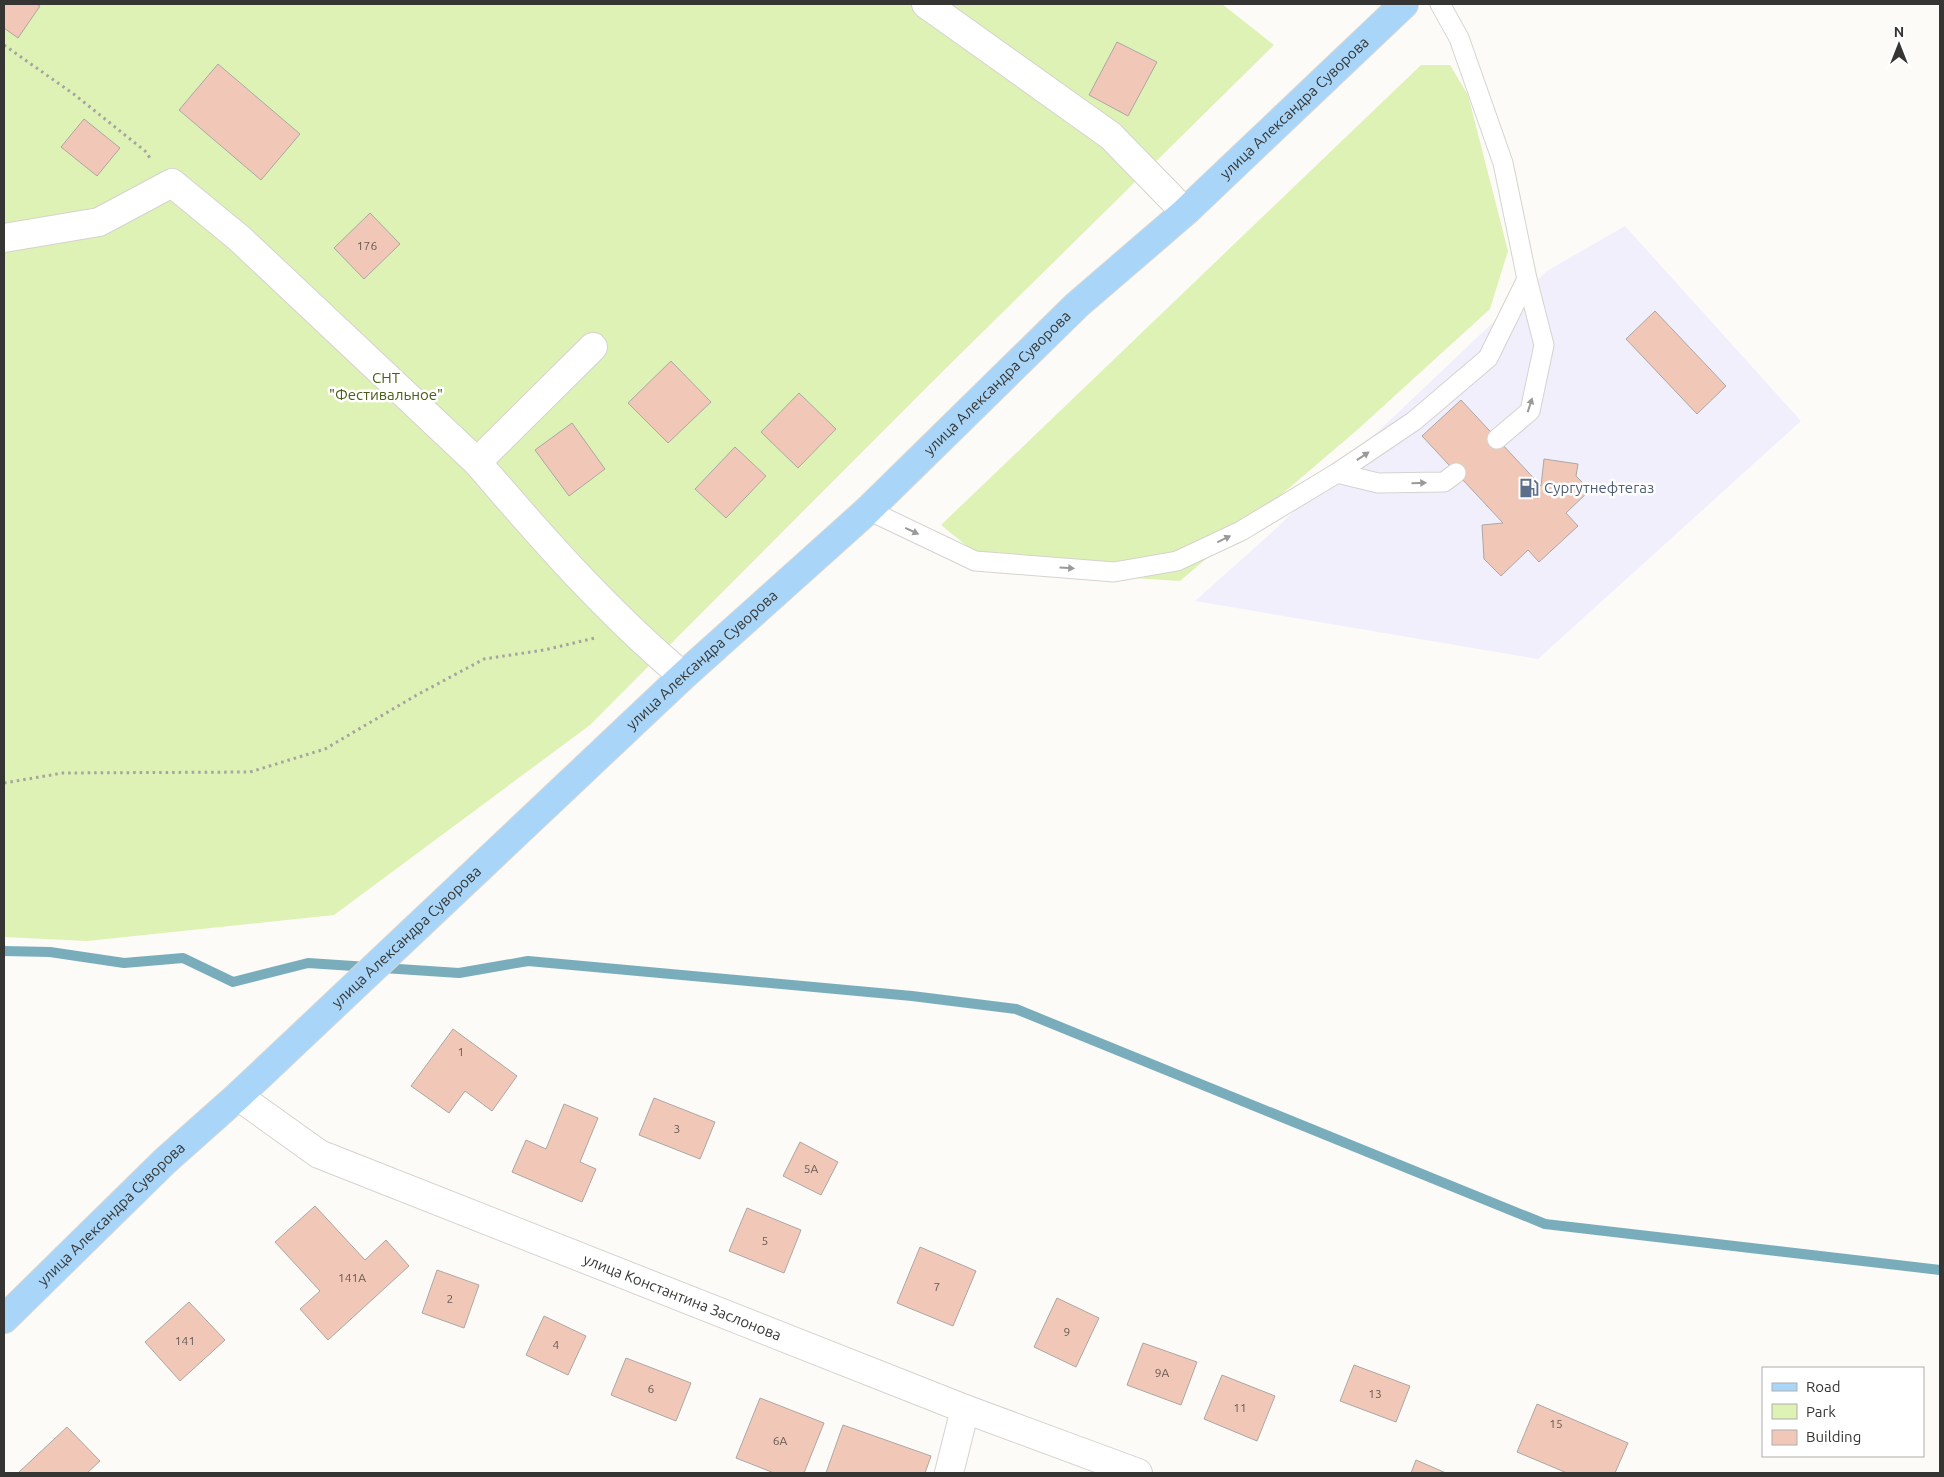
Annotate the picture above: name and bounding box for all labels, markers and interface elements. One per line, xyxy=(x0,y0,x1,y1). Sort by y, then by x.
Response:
north arrow xyxy=(1874,20,1924,70)
text: N xyxy=(1894,24,1904,40)
street label: улица Александра Суворова xyxy=(1216,33,1372,182)
house number: 176 xyxy=(357,239,377,252)
street label: улица Александра Суворова xyxy=(920,307,1074,458)
park label: СНТ "Фестивальное" xyxy=(329,369,443,403)
one-way arrow xyxy=(1527,397,1535,412)
one-way arrow xyxy=(1356,451,1370,461)
fuel station icon: Сургутнефтегаз xyxy=(1518,477,1540,499)
one-way arrow xyxy=(1412,478,1428,486)
place label: Сургутнефтегаз xyxy=(1544,479,1654,496)
one-way arrow xyxy=(905,527,919,535)
one-way arrow xyxy=(1217,535,1231,543)
one-way arrow xyxy=(1060,565,1076,573)
street label: улица Александра Суворова xyxy=(623,586,781,733)
street label: улица Александра Суворова xyxy=(328,862,484,1011)
house number: 1 xyxy=(458,1045,464,1058)
house number: 3 xyxy=(674,1122,680,1135)
street label: улица Александра Суворова xyxy=(34,1139,188,1289)
house number: 5А xyxy=(804,1162,818,1175)
house number: 5 xyxy=(762,1234,768,1247)
street label: улица Константина Заслонова xyxy=(581,1250,784,1344)
house number: 141А xyxy=(338,1271,366,1284)
house number: 7 xyxy=(934,1280,940,1293)
house number: 2 xyxy=(447,1292,453,1305)
house number: 9 xyxy=(1064,1325,1070,1338)
house number: 141 xyxy=(175,1334,195,1347)
house number: 4 xyxy=(553,1338,560,1351)
house number: 9А xyxy=(1155,1366,1169,1379)
legend xyxy=(1762,1367,1924,1457)
text: Road xyxy=(1806,1378,1841,1395)
house number: 6 xyxy=(648,1382,655,1395)
house number: 13 xyxy=(1368,1387,1382,1400)
house number: 11 xyxy=(1233,1401,1247,1414)
text: Park xyxy=(1806,1403,1836,1420)
house number: 15 xyxy=(1549,1417,1563,1430)
text: Building xyxy=(1806,1428,1861,1445)
house number: 6А xyxy=(773,1434,787,1447)

